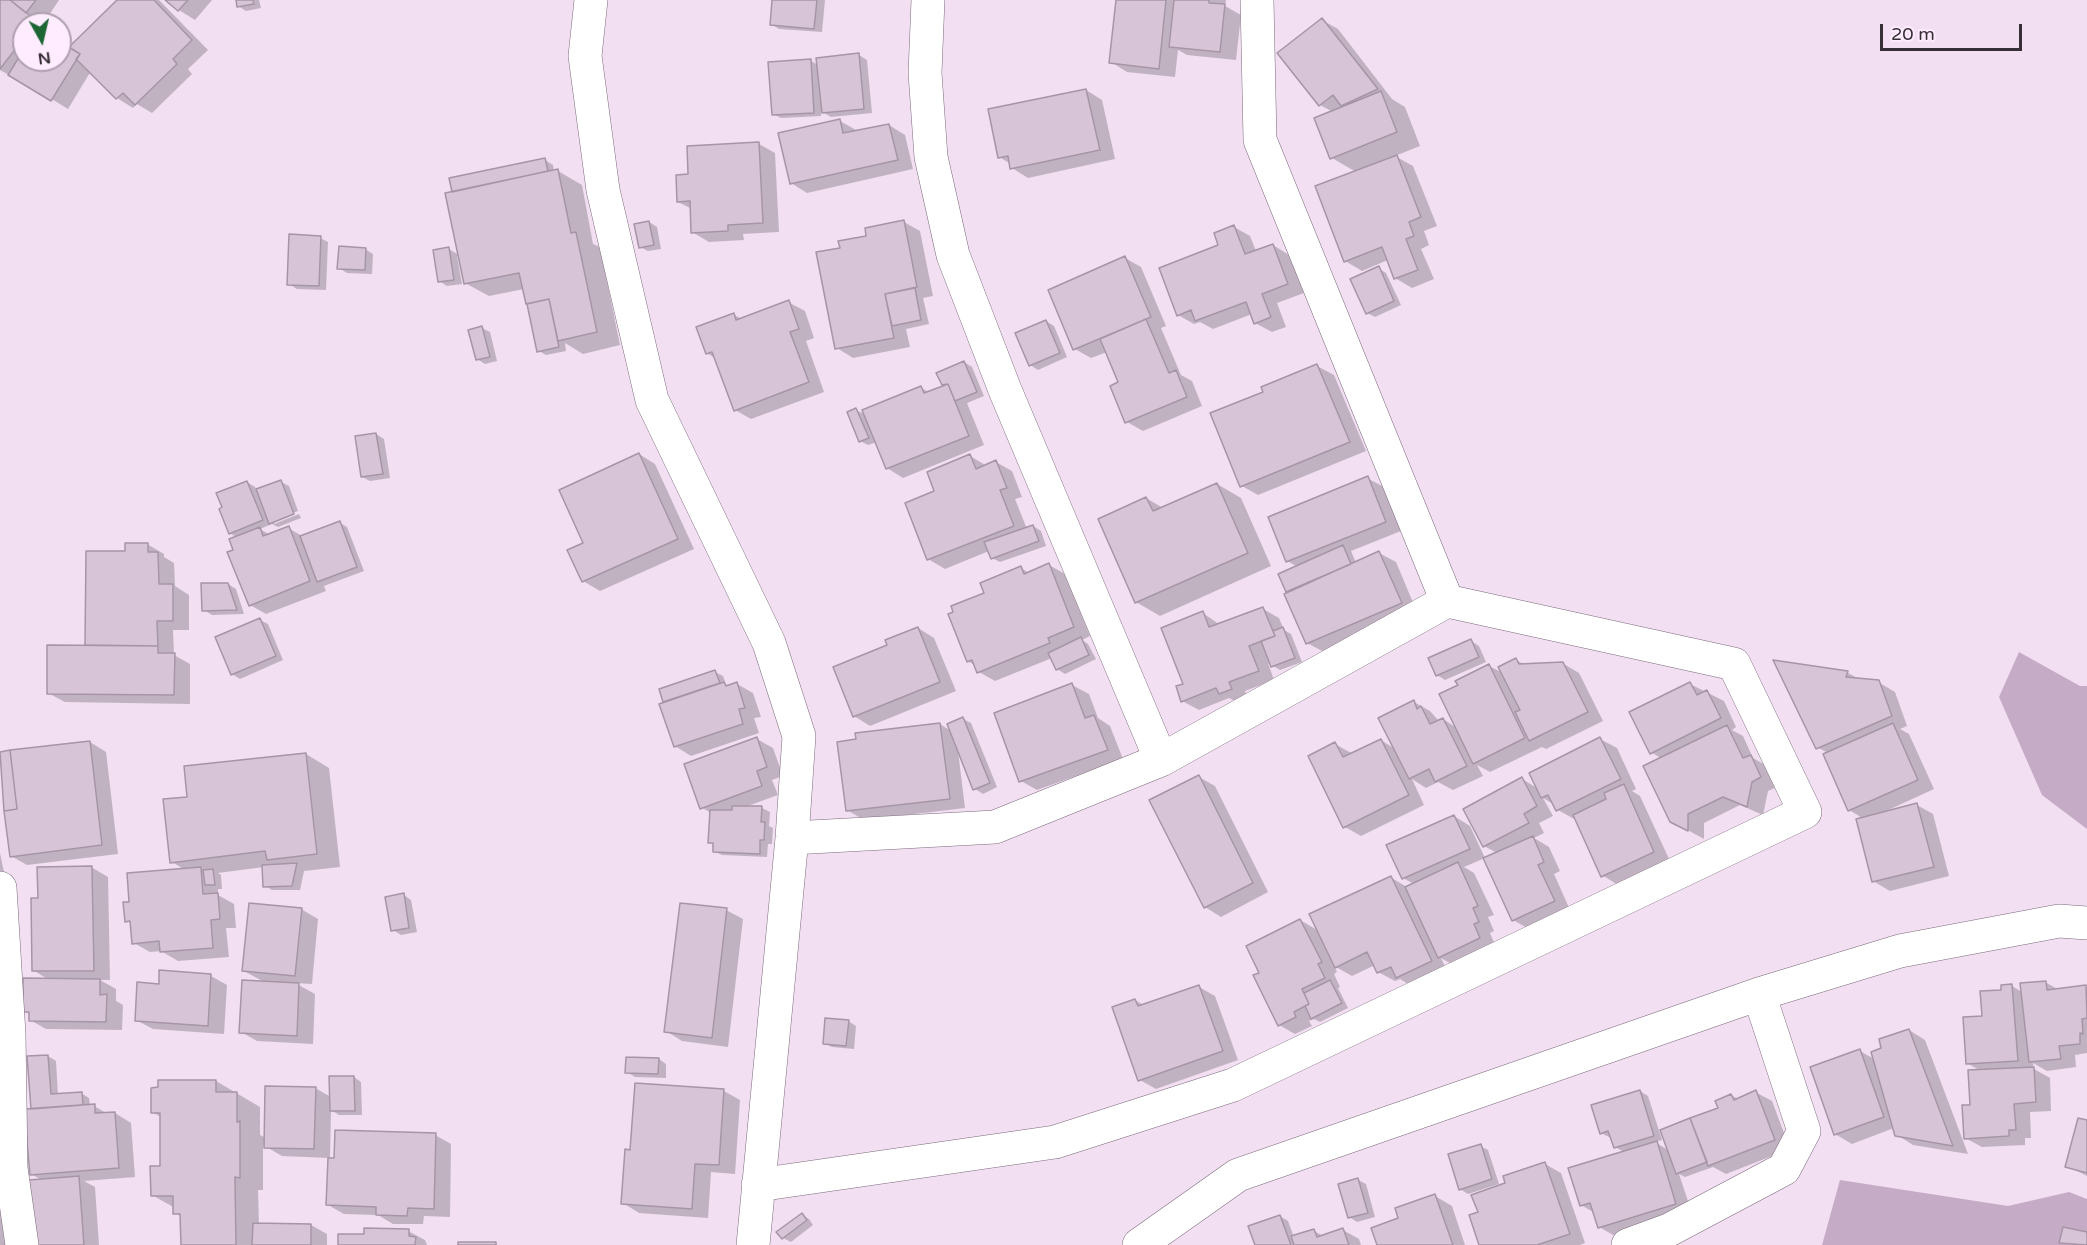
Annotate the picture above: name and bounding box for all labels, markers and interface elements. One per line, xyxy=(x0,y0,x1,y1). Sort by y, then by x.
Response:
north arrow xyxy=(12,12,72,72)
scale bar xyxy=(1883,12,2026,50)
text: 20 m xyxy=(1891,23,1935,45)
text: N xyxy=(36,47,52,69)

